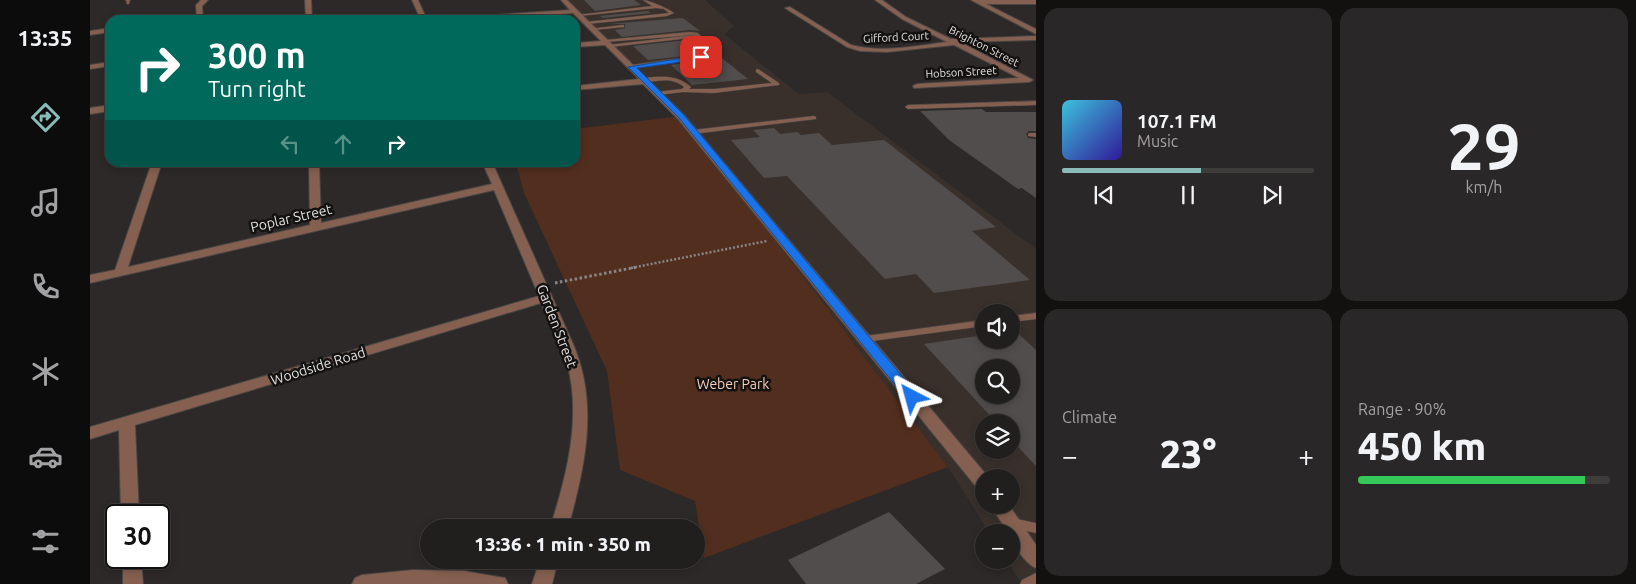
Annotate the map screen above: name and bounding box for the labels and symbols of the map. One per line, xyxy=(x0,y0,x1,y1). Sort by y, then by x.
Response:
street label: Brighton Street xyxy=(947,23,1021,69)
street label: Gifford Court xyxy=(863,29,930,45)
pin xyxy=(680,36,722,78)
street label: Hobson Street xyxy=(925,64,998,80)
street label: Poplar Street xyxy=(249,201,334,235)
street label: Garden Street xyxy=(534,282,580,370)
street label: Woodside Road xyxy=(269,344,367,388)
position arrow xyxy=(885,370,937,422)
park label: Weber Park xyxy=(697,376,769,392)
speed limit sign: 30 xyxy=(105,504,170,569)

